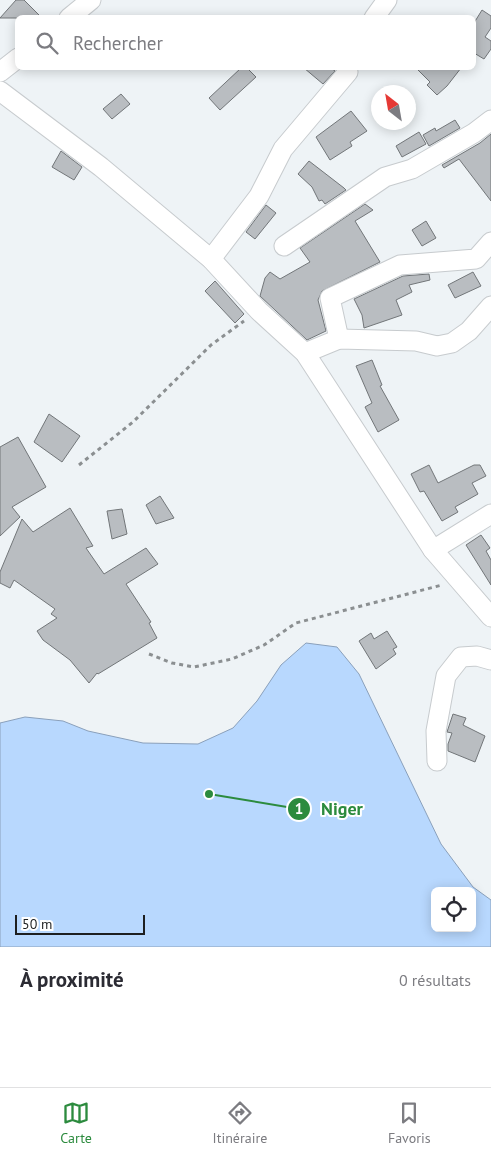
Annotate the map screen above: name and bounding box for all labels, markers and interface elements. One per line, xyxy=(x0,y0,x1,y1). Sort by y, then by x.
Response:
search box xyxy=(15,15,476,70)
icon: search xyxy=(33,29,61,57)
text: Rechercher xyxy=(73,31,163,55)
north arrow xyxy=(371,85,416,130)
callout: Niger xyxy=(286,792,373,825)
text: Niger xyxy=(321,797,364,820)
text: 1 xyxy=(295,799,303,818)
map controls xyxy=(431,887,476,932)
button: locate xyxy=(431,887,476,932)
scale bar xyxy=(15,912,145,935)
text: 50 m xyxy=(22,915,52,933)
text: À proximité xyxy=(20,966,124,993)
text: 0 résultats xyxy=(399,970,471,990)
tab: Carte xyxy=(60,1099,92,1147)
tab: Itinéraire xyxy=(213,1099,267,1147)
tab: Favoris xyxy=(388,1099,431,1147)

